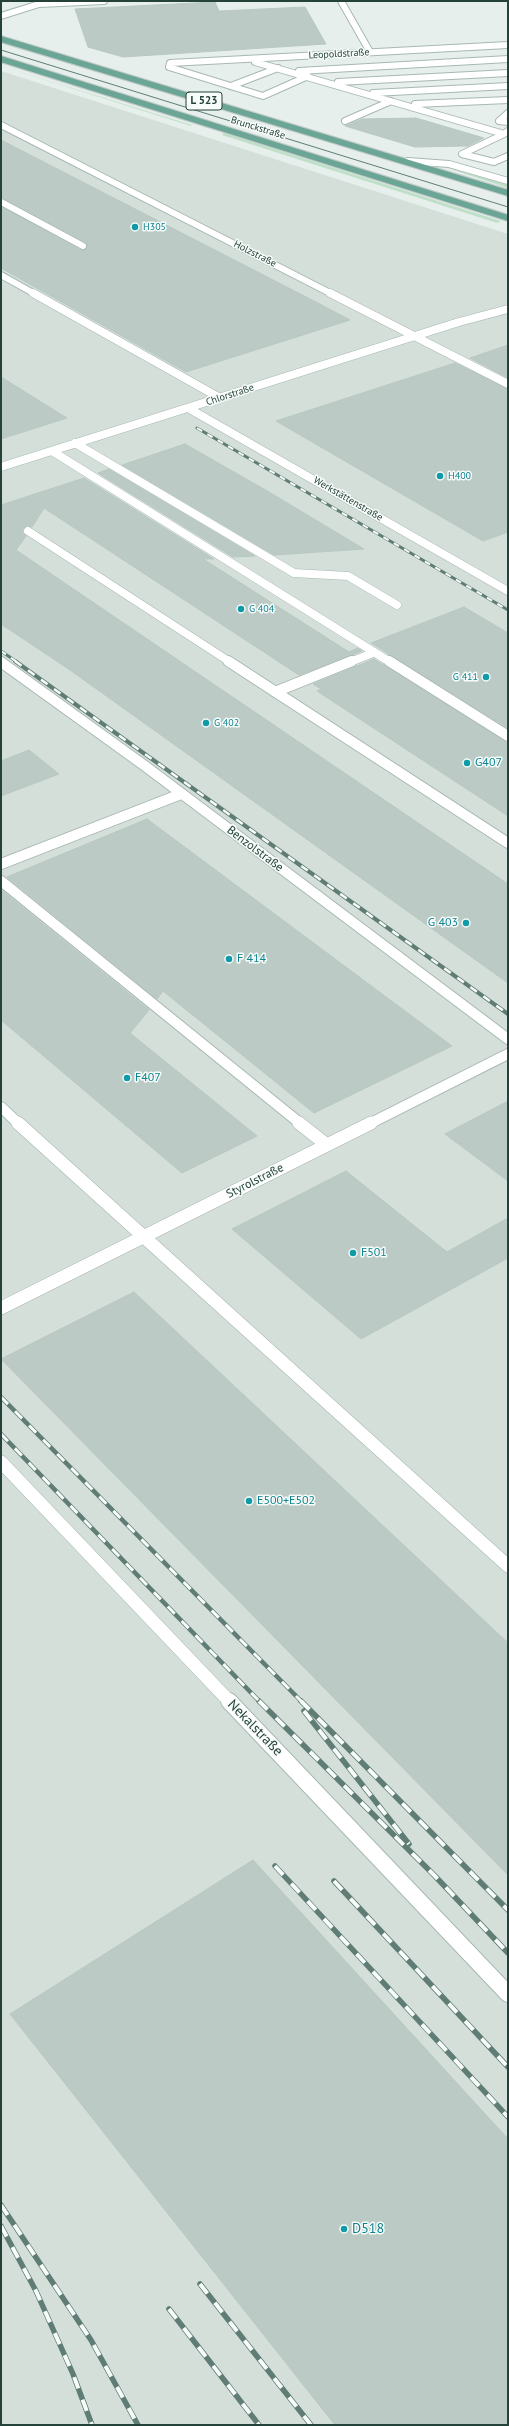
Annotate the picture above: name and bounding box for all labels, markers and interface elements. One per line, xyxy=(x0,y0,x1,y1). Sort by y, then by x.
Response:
street label: Leopoldstraße xyxy=(308,46,370,62)
road number: L 523 xyxy=(186,92,222,110)
street label: Brunckstraße xyxy=(229,114,287,142)
place label: H305 xyxy=(143,221,166,233)
marker: H305 xyxy=(130,222,140,232)
street label: Holzstraße xyxy=(232,238,278,270)
street label: Chlorstraße xyxy=(204,382,256,408)
place label: H400 xyxy=(448,470,471,482)
marker: H400 xyxy=(435,471,445,481)
street label: Werkstättenstraße xyxy=(311,474,385,524)
place label: G 404 xyxy=(249,603,274,615)
marker: G 404 xyxy=(236,604,246,614)
place label: G 411 xyxy=(453,671,478,683)
marker: G 411 xyxy=(481,672,491,682)
place label: G 402 xyxy=(214,717,239,729)
marker: G 402 xyxy=(201,718,211,728)
place label: G407 xyxy=(475,756,502,770)
marker: G407 xyxy=(462,758,472,768)
street label: Benzolstraße xyxy=(224,823,286,875)
place label: G 403 xyxy=(428,916,458,930)
marker: G 403 xyxy=(461,918,471,928)
place label: F 414 xyxy=(237,952,266,966)
marker: F 414 xyxy=(224,954,234,964)
place label: F407 xyxy=(135,1071,161,1085)
marker: F407 xyxy=(122,1073,132,1083)
street label: Styrolstraße xyxy=(224,1160,286,1202)
place label: F501 xyxy=(361,1246,387,1260)
marker: F501 xyxy=(348,1248,358,1258)
place label: E500+E502 xyxy=(257,1494,315,1508)
marker: E500+E502 xyxy=(244,1496,254,1506)
street label: Nekalstraße xyxy=(224,1696,286,1760)
place label: D518 xyxy=(352,2221,384,2237)
marker: D518 xyxy=(339,2224,349,2234)

